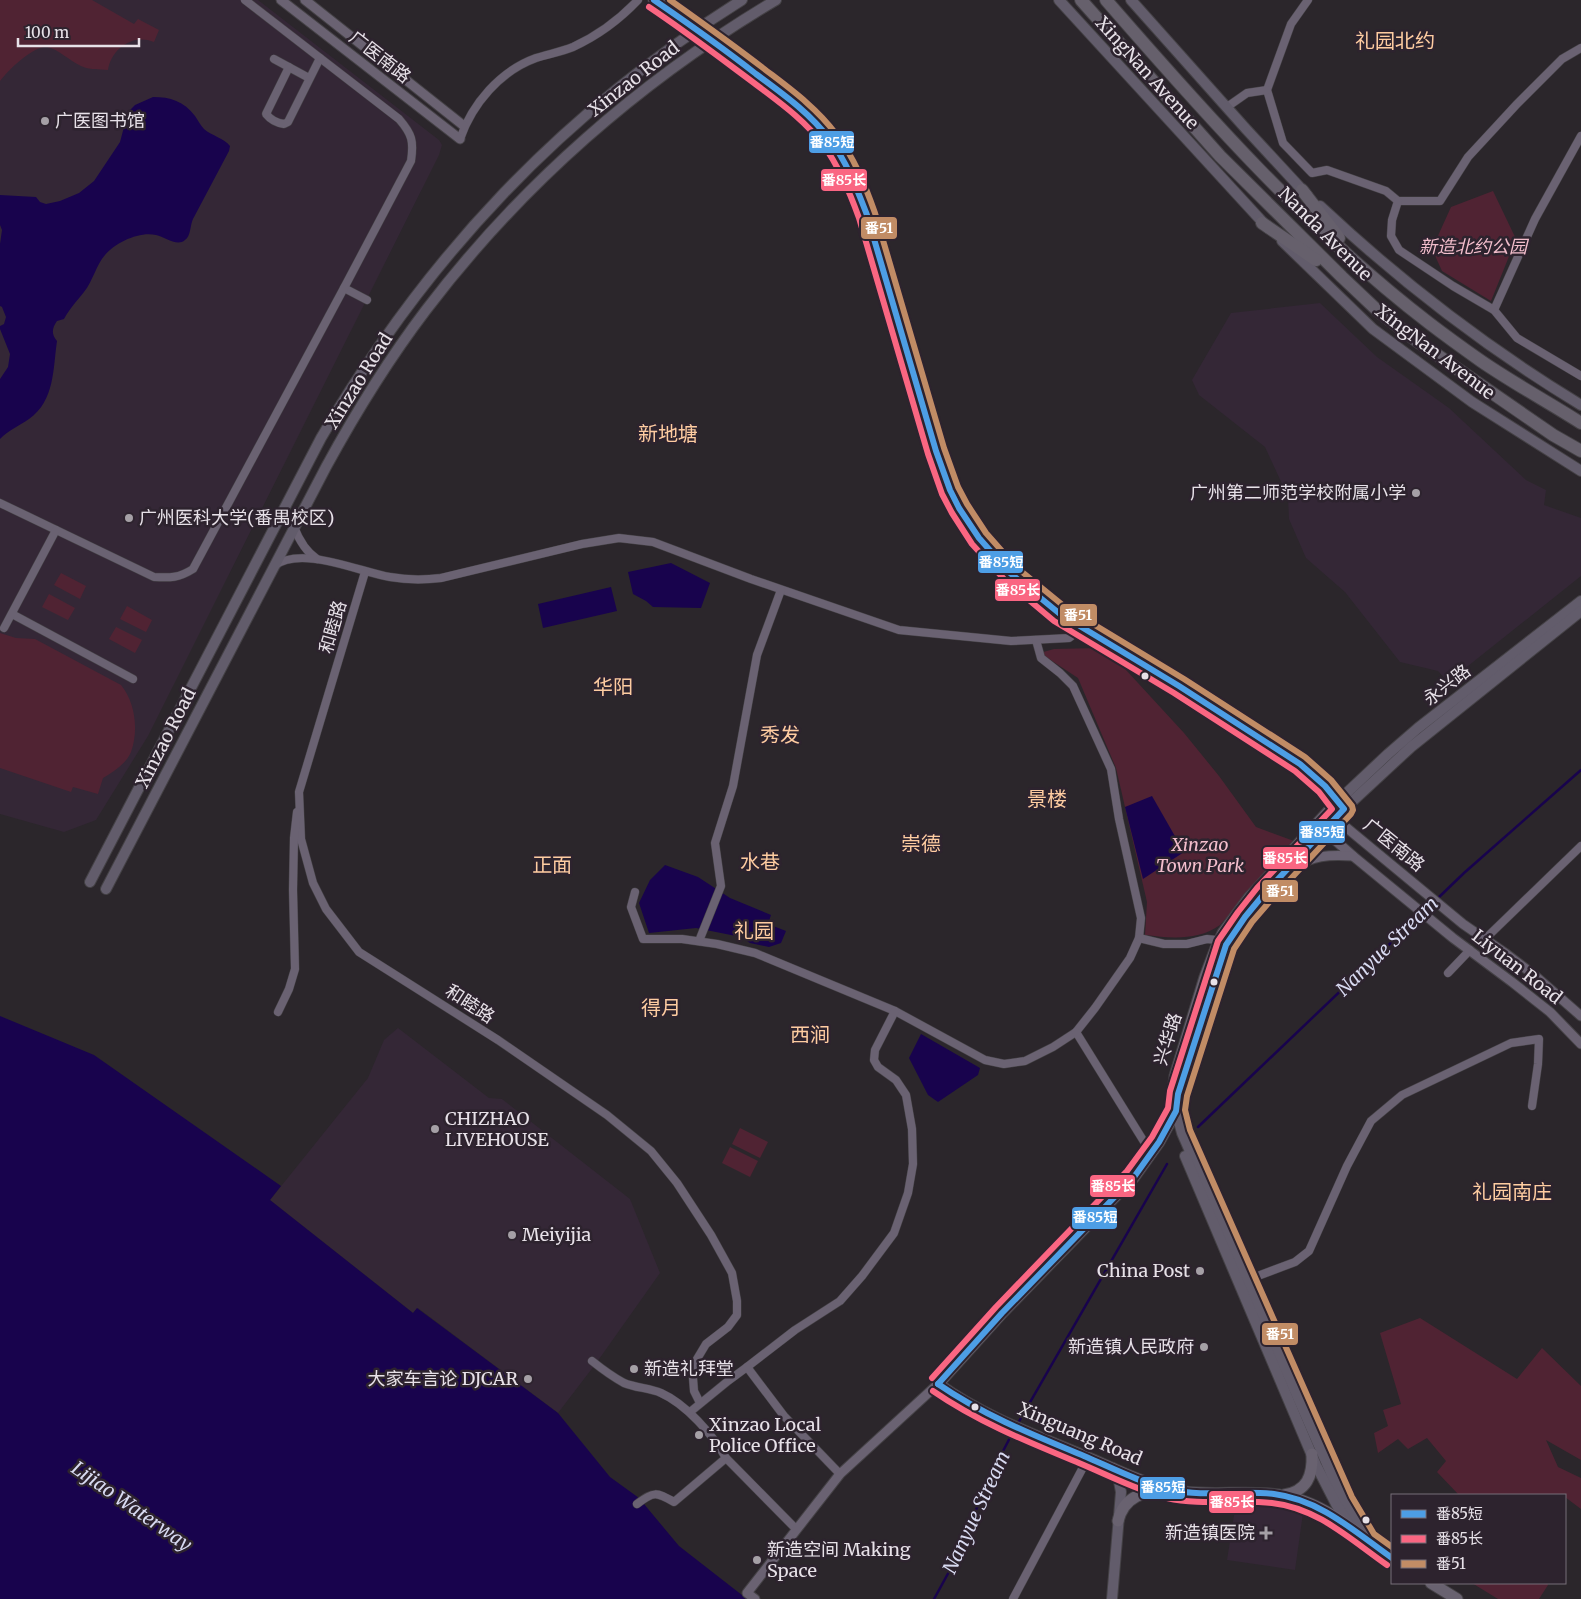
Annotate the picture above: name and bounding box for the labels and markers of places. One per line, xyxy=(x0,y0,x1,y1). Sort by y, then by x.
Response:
place label: 广医图书馆 xyxy=(55,109,145,132)
marker: 广医图书馆 xyxy=(39,115,51,127)
place label: 广州第二师范学校附属小学 xyxy=(1190,481,1406,504)
marker: 广州第二师范学校附属小学 xyxy=(1410,487,1422,499)
place label: 广州医科大学(番禺校区) xyxy=(139,506,334,529)
marker: 广州医科大学(番禺校区) xyxy=(123,512,135,524)
unlabelled marker xyxy=(1140,671,1150,681)
unlabelled marker xyxy=(1209,977,1219,987)
place label: CHIZHAO LIVEHOUSE xyxy=(445,1107,549,1151)
marker: CHIZHAO LIVEHOUSE xyxy=(429,1123,441,1135)
place label: Meiyijia xyxy=(522,1223,591,1246)
marker: Meiyijia xyxy=(506,1229,518,1241)
place label: China Post xyxy=(1097,1259,1190,1282)
marker: China Post xyxy=(1194,1265,1206,1277)
place label: 新造镇人民政府 xyxy=(1068,1335,1194,1358)
marker: 新造镇人民政府 xyxy=(1198,1341,1210,1353)
place label: 新造礼拜堂 xyxy=(644,1357,734,1380)
marker: 新造礼拜堂 xyxy=(628,1363,640,1375)
place label: 大家车言论 DJCAR xyxy=(367,1367,518,1390)
marker: 大家车言论 DJCAR xyxy=(522,1373,534,1385)
unlabelled marker xyxy=(970,1402,980,1412)
place label: Xinzao Local Police Office xyxy=(709,1413,821,1457)
marker: Xinzao Local Police Office xyxy=(693,1429,705,1441)
unlabelled marker xyxy=(1361,1515,1371,1525)
place label: 新造镇医院 xyxy=(1165,1521,1255,1544)
marker: 新造镇医院 xyxy=(1259,1526,1273,1540)
place label: 新造空间 Making Space xyxy=(767,1538,911,1582)
marker: 新造空间 Making Space xyxy=(751,1554,763,1566)

